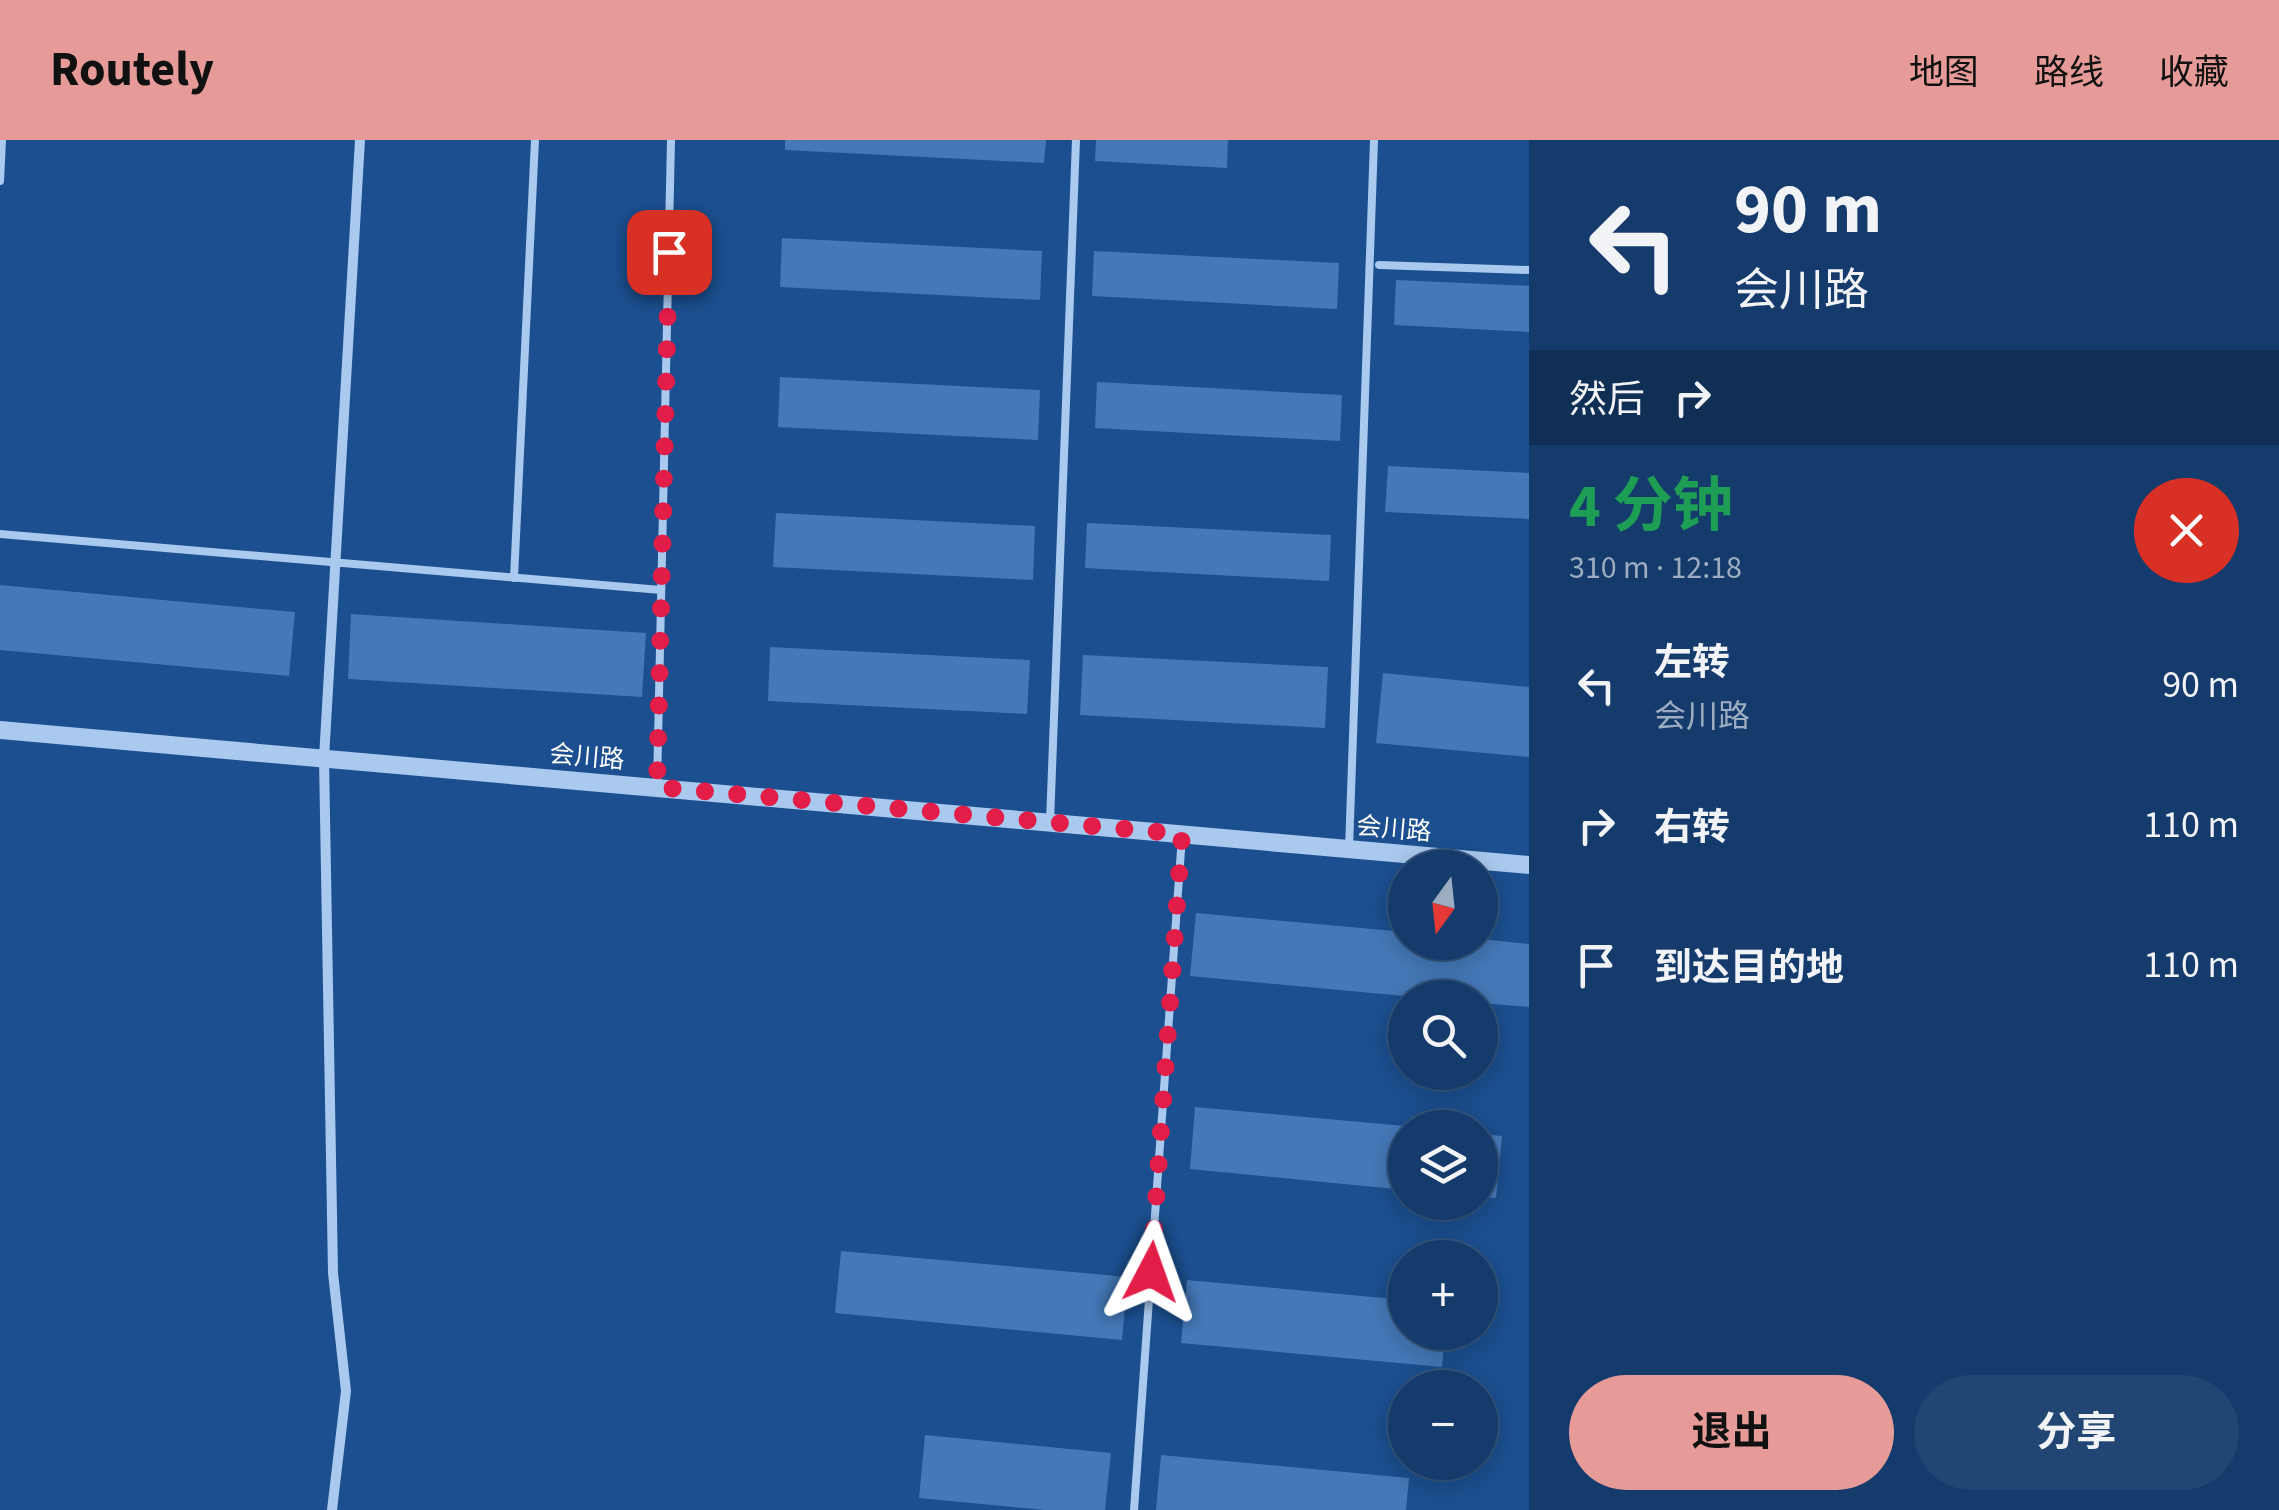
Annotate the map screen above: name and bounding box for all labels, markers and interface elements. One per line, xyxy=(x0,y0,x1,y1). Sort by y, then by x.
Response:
text: Routely xyxy=(50,36,214,104)
text: 地图 xyxy=(1909,48,1979,98)
text: 路线 xyxy=(2034,48,2104,98)
text: 收藏 xyxy=(2159,48,2229,98)
text: 90 m xyxy=(1734,160,1882,260)
icon: left xyxy=(1569,180,1699,310)
pin xyxy=(627,210,712,295)
icon: arrive xyxy=(642,225,697,280)
text: 会川路 xyxy=(1734,259,1869,323)
icon: right xyxy=(1665,370,1720,425)
text: 然后 xyxy=(1569,373,1645,427)
text: 4 分钟 xyxy=(1569,465,1733,550)
button: close xyxy=(2134,478,2239,583)
text: 310 m · 12:18 xyxy=(1569,545,1742,591)
text: 左转 xyxy=(1654,636,1730,690)
icon: left xyxy=(1569,658,1624,713)
text: 90 m xyxy=(2162,658,2239,712)
text: 会川路 xyxy=(1654,694,1750,740)
street label: 会川路 xyxy=(548,736,626,778)
icon: right xyxy=(1569,798,1624,853)
text: 110 m xyxy=(2143,798,2239,852)
text: 右转 xyxy=(1654,801,1730,855)
street label: 会川路 xyxy=(1355,808,1433,850)
north arrow xyxy=(1388,850,1498,960)
map controls xyxy=(1388,850,1498,1480)
icon: arrive xyxy=(1569,938,1624,993)
text: 110 m xyxy=(2143,938,2239,992)
text: 到达目的地 xyxy=(1654,941,1844,995)
button: search xyxy=(1388,980,1498,1090)
button: layers xyxy=(1388,1110,1498,1220)
position arrow xyxy=(1099,1220,1203,1324)
button: + xyxy=(1388,1240,1498,1350)
button: − xyxy=(1388,1370,1498,1480)
button: 退出 xyxy=(1569,1375,1894,1490)
button: 分享 xyxy=(1914,1375,2239,1490)

